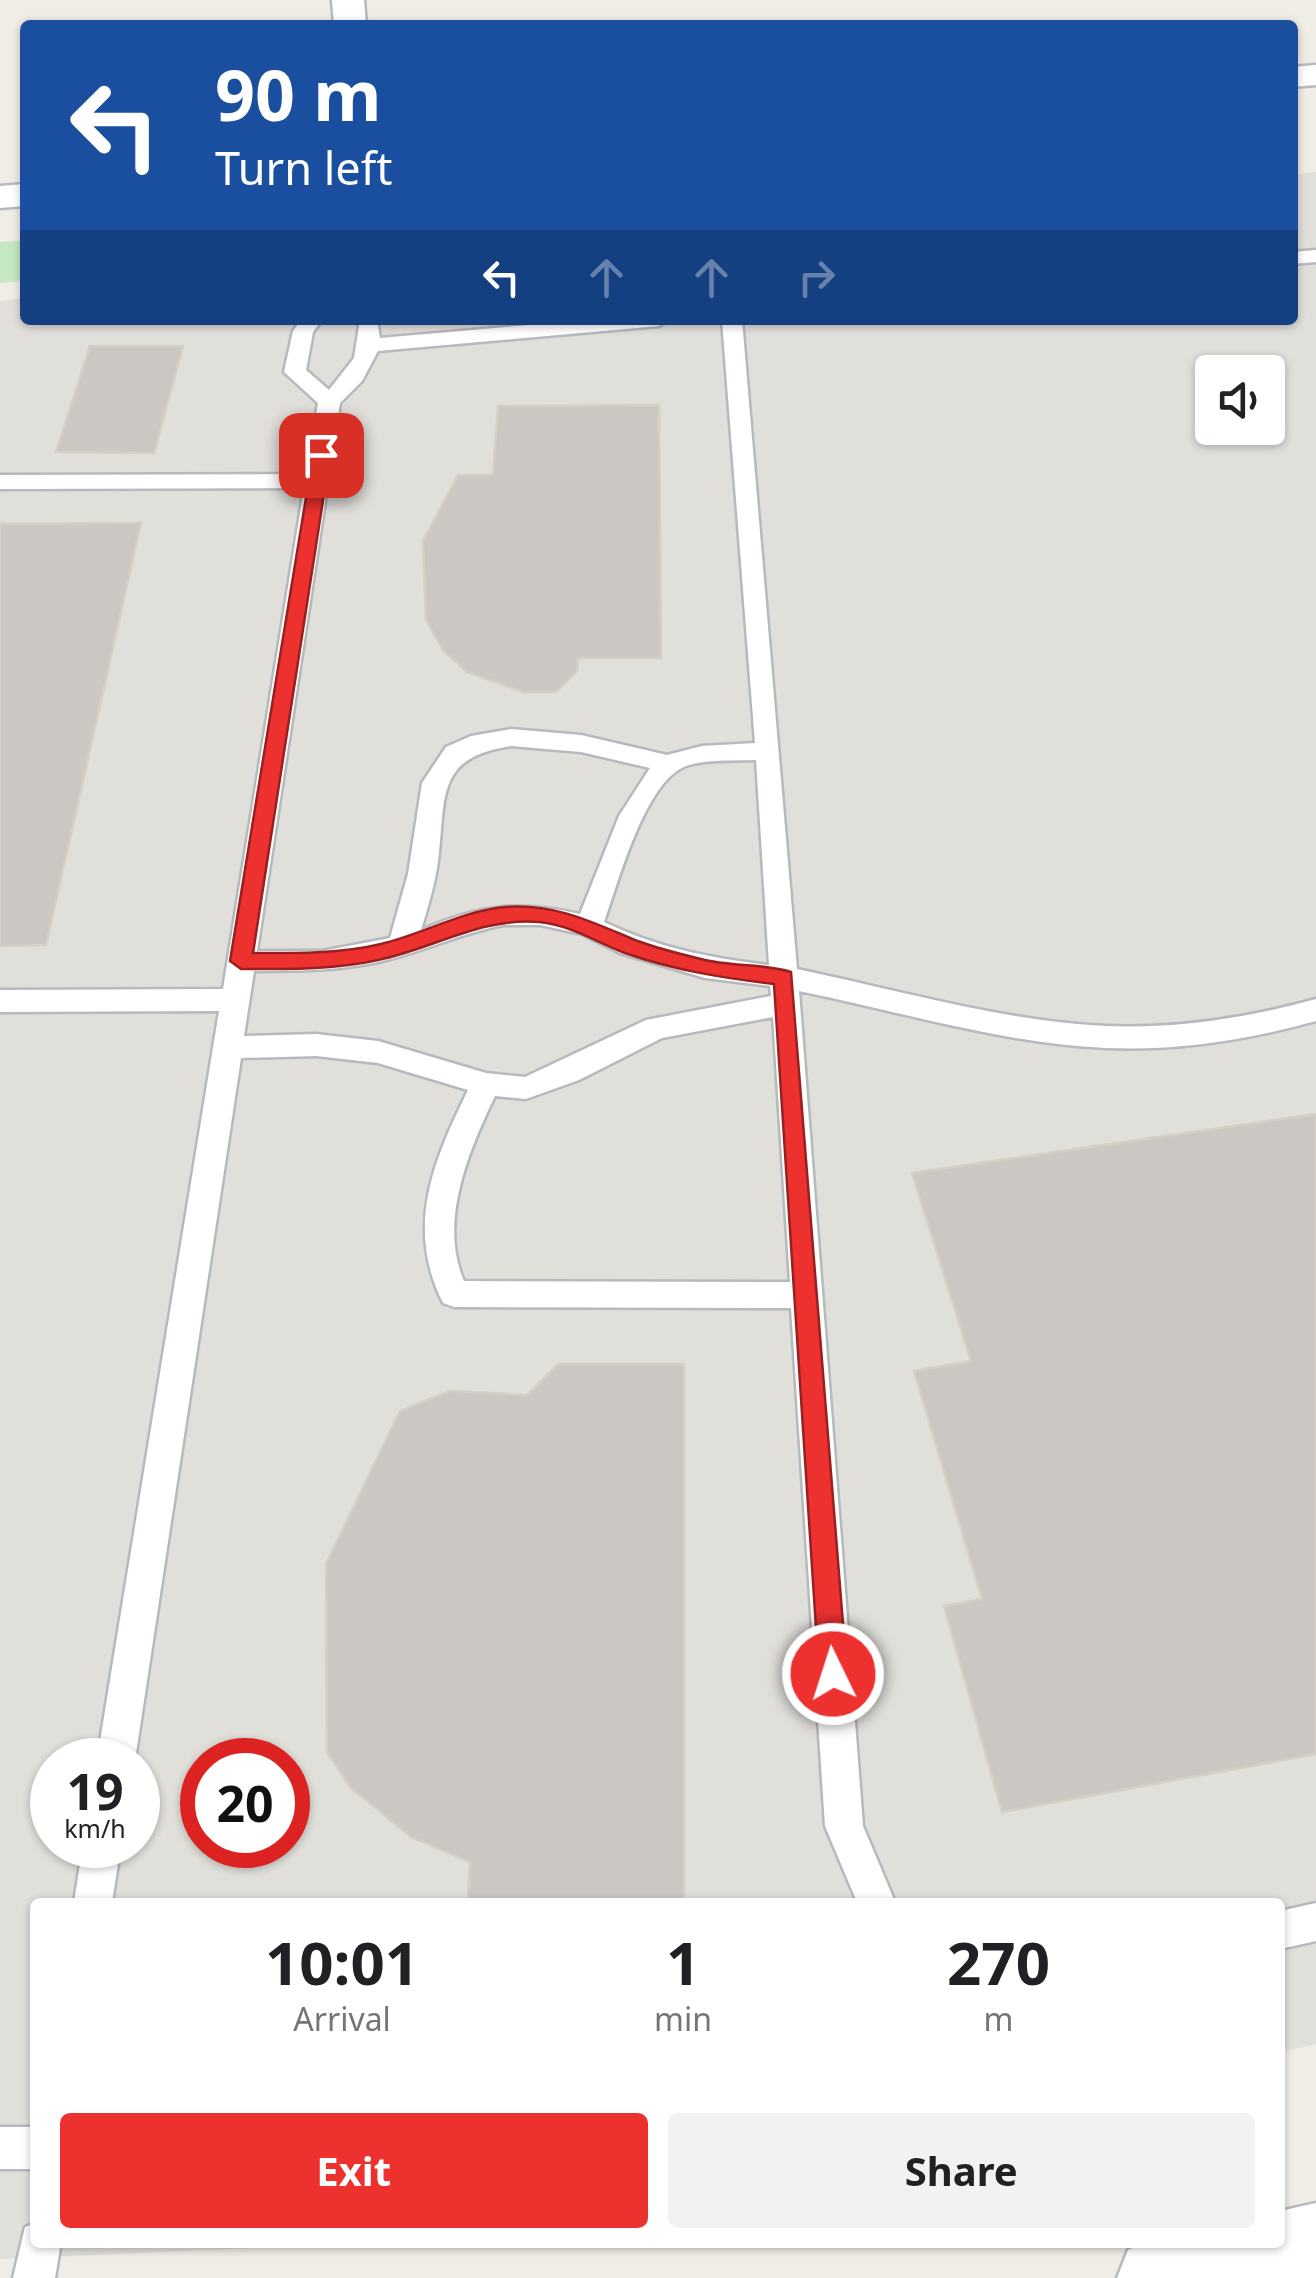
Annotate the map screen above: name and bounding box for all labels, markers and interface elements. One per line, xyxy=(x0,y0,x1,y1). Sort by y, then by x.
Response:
text: 90 m xyxy=(215,46,382,142)
icon: left xyxy=(50,60,180,190)
text: Turn left xyxy=(215,137,392,198)
icon: left xyxy=(474,250,529,305)
icon: ahead xyxy=(579,250,634,305)
icon: ahead xyxy=(684,250,739,305)
icon: right xyxy=(789,250,844,305)
map controls xyxy=(1195,355,1285,445)
button: sound xyxy=(1195,355,1285,445)
pin xyxy=(279,413,364,498)
icon: arrive xyxy=(294,428,349,483)
position arrow xyxy=(781,1622,885,1726)
speed limit sign: 20 xyxy=(180,1738,310,1868)
text: 19 xyxy=(66,1757,124,1825)
text: km/h xyxy=(64,1811,126,1845)
text: 10:01 xyxy=(265,1921,419,2003)
text: 1 xyxy=(666,1921,700,2003)
text: 270 xyxy=(947,1921,1050,2003)
text: Arrival xyxy=(293,1997,391,2040)
text: min xyxy=(654,1997,712,2040)
text: m xyxy=(984,1997,1013,2040)
button: Exit xyxy=(60,2113,648,2228)
button: Share xyxy=(668,2113,1255,2228)

